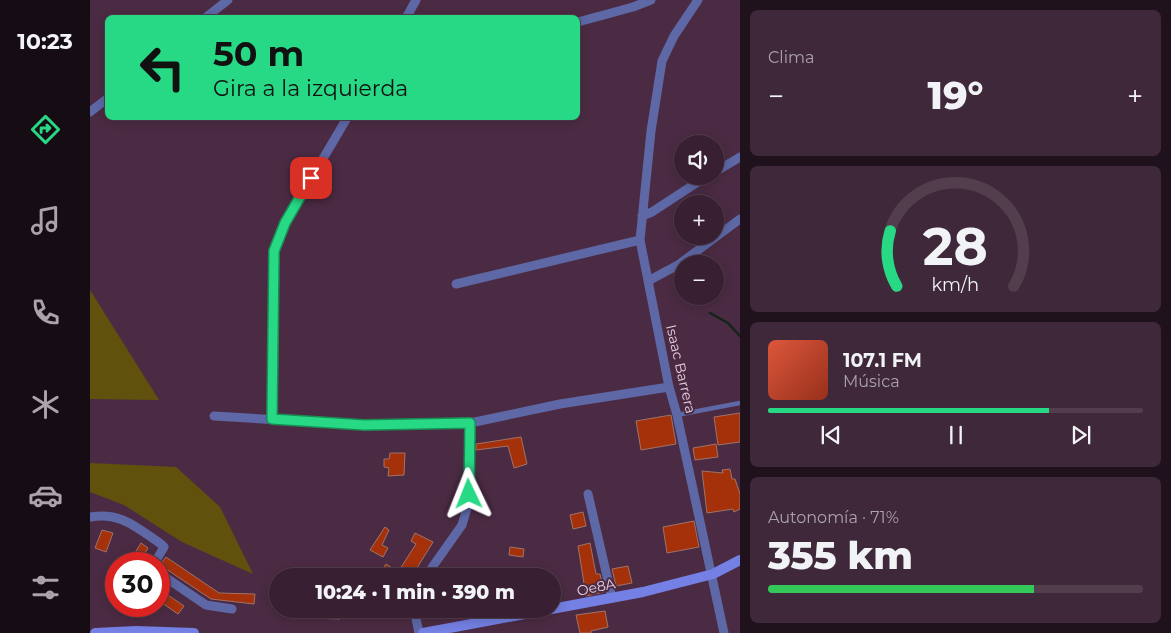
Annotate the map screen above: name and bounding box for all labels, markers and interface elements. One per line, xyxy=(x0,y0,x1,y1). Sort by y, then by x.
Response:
text: 10:23 xyxy=(17,28,73,55)
text: 50 m xyxy=(213,32,304,75)
icon: left xyxy=(130,35,195,100)
text: Clima xyxy=(768,48,814,67)
text: 19° xyxy=(928,72,983,119)
text: Gira a la izquierda xyxy=(213,75,408,102)
text: − xyxy=(768,79,784,113)
text: + xyxy=(1127,79,1143,113)
icon: directions xyxy=(28,112,63,147)
map controls xyxy=(674,135,724,305)
button: sound xyxy=(674,135,724,185)
pin xyxy=(290,157,332,199)
icon: arrive xyxy=(297,164,325,192)
button: + xyxy=(674,195,724,245)
icon: music xyxy=(28,203,63,238)
text: 28 xyxy=(923,215,988,278)
button: − xyxy=(674,255,724,305)
text: km/h xyxy=(932,274,979,295)
icon: phone xyxy=(28,295,63,330)
street label: Isaac Barrera xyxy=(662,323,700,415)
text: 107.1 FM xyxy=(843,349,922,372)
text: Música xyxy=(843,372,900,391)
icon: climate xyxy=(28,387,63,422)
icon: previous xyxy=(817,421,845,449)
icon: pause xyxy=(942,421,970,449)
icon: next xyxy=(1067,421,1095,449)
position arrow xyxy=(442,467,494,519)
icon: car xyxy=(28,478,63,513)
text: Autonomía · 71% xyxy=(768,508,899,527)
text: 355 km xyxy=(768,532,913,579)
speed limit sign: 30 xyxy=(105,552,170,617)
icon: filters xyxy=(28,570,63,605)
street label: Oe8A xyxy=(575,574,618,600)
text: 10:24 · 1 min · 390 m xyxy=(315,581,515,604)

